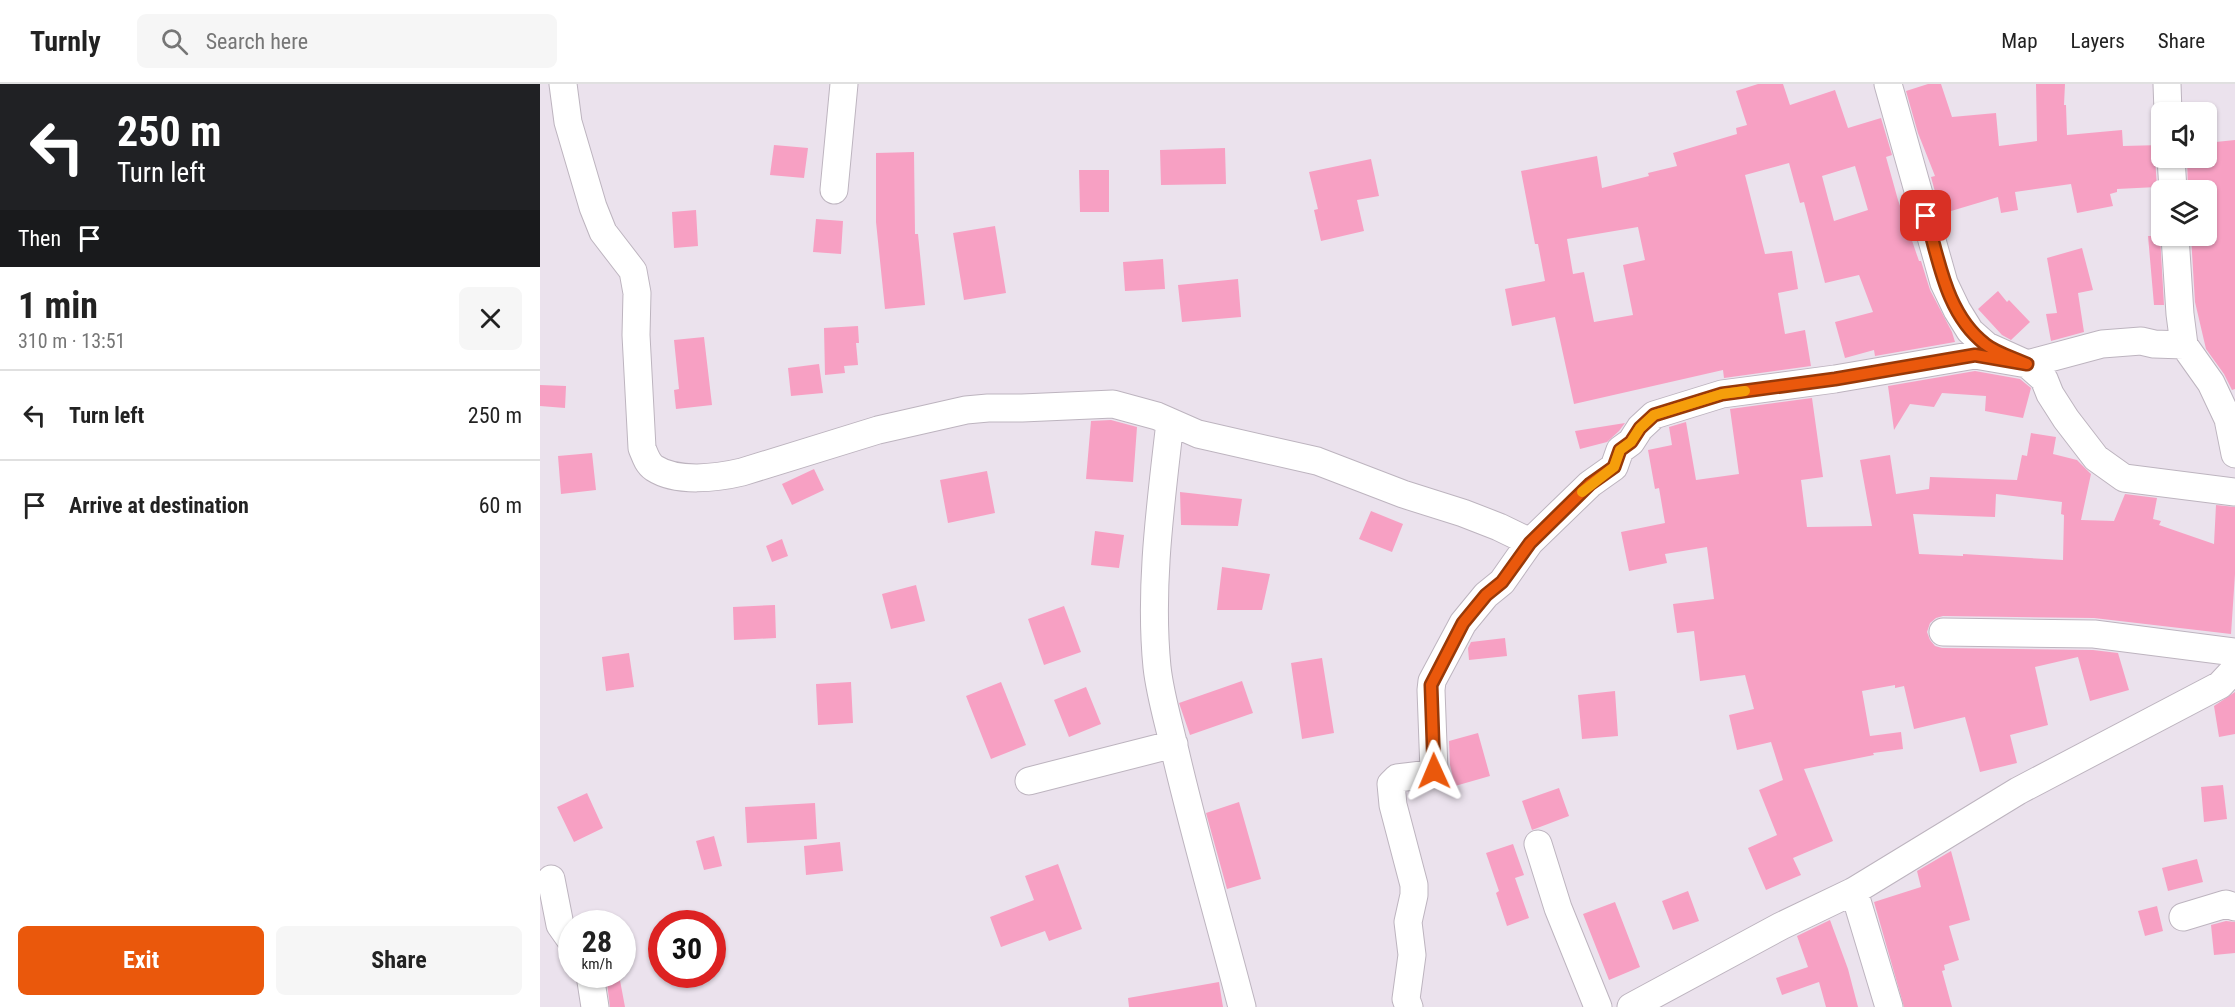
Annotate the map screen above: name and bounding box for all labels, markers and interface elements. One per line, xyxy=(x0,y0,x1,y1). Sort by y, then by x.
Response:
search box xyxy=(137,14,557,68)
text: Turnly xyxy=(30,25,101,58)
icon: search xyxy=(158,25,191,58)
text: Search here xyxy=(206,29,308,54)
text: Map xyxy=(2001,29,2038,53)
text: Layers xyxy=(2071,29,2125,53)
text: Share xyxy=(2158,29,2205,53)
map controls xyxy=(2151,102,2217,246)
button: sound xyxy=(2151,102,2217,168)
text: 250 m xyxy=(117,107,222,156)
icon: left xyxy=(18,108,96,186)
text: Turn left xyxy=(117,157,206,189)
button: layers xyxy=(2151,180,2217,246)
pin xyxy=(1900,190,1951,241)
icon: arrive xyxy=(1909,199,1942,232)
icon: arrive xyxy=(73,222,106,255)
text: Then xyxy=(18,226,61,251)
text: 1 min xyxy=(18,285,98,327)
button: close xyxy=(459,287,522,350)
text: 310 m · 13:51 xyxy=(18,329,125,353)
icon: left xyxy=(18,399,51,432)
text: Turn left xyxy=(69,403,144,428)
text: 250 m xyxy=(468,403,522,428)
icon: arrive xyxy=(18,489,51,522)
text: Arrive at destination xyxy=(69,493,249,518)
text: 60 m xyxy=(479,493,522,518)
position arrow xyxy=(1402,739,1466,803)
speed limit sign: 30 xyxy=(648,910,726,988)
text: 28 xyxy=(582,924,612,959)
button: Exit xyxy=(18,926,264,995)
button: Share xyxy=(276,926,522,995)
text: km/h xyxy=(582,955,612,973)

